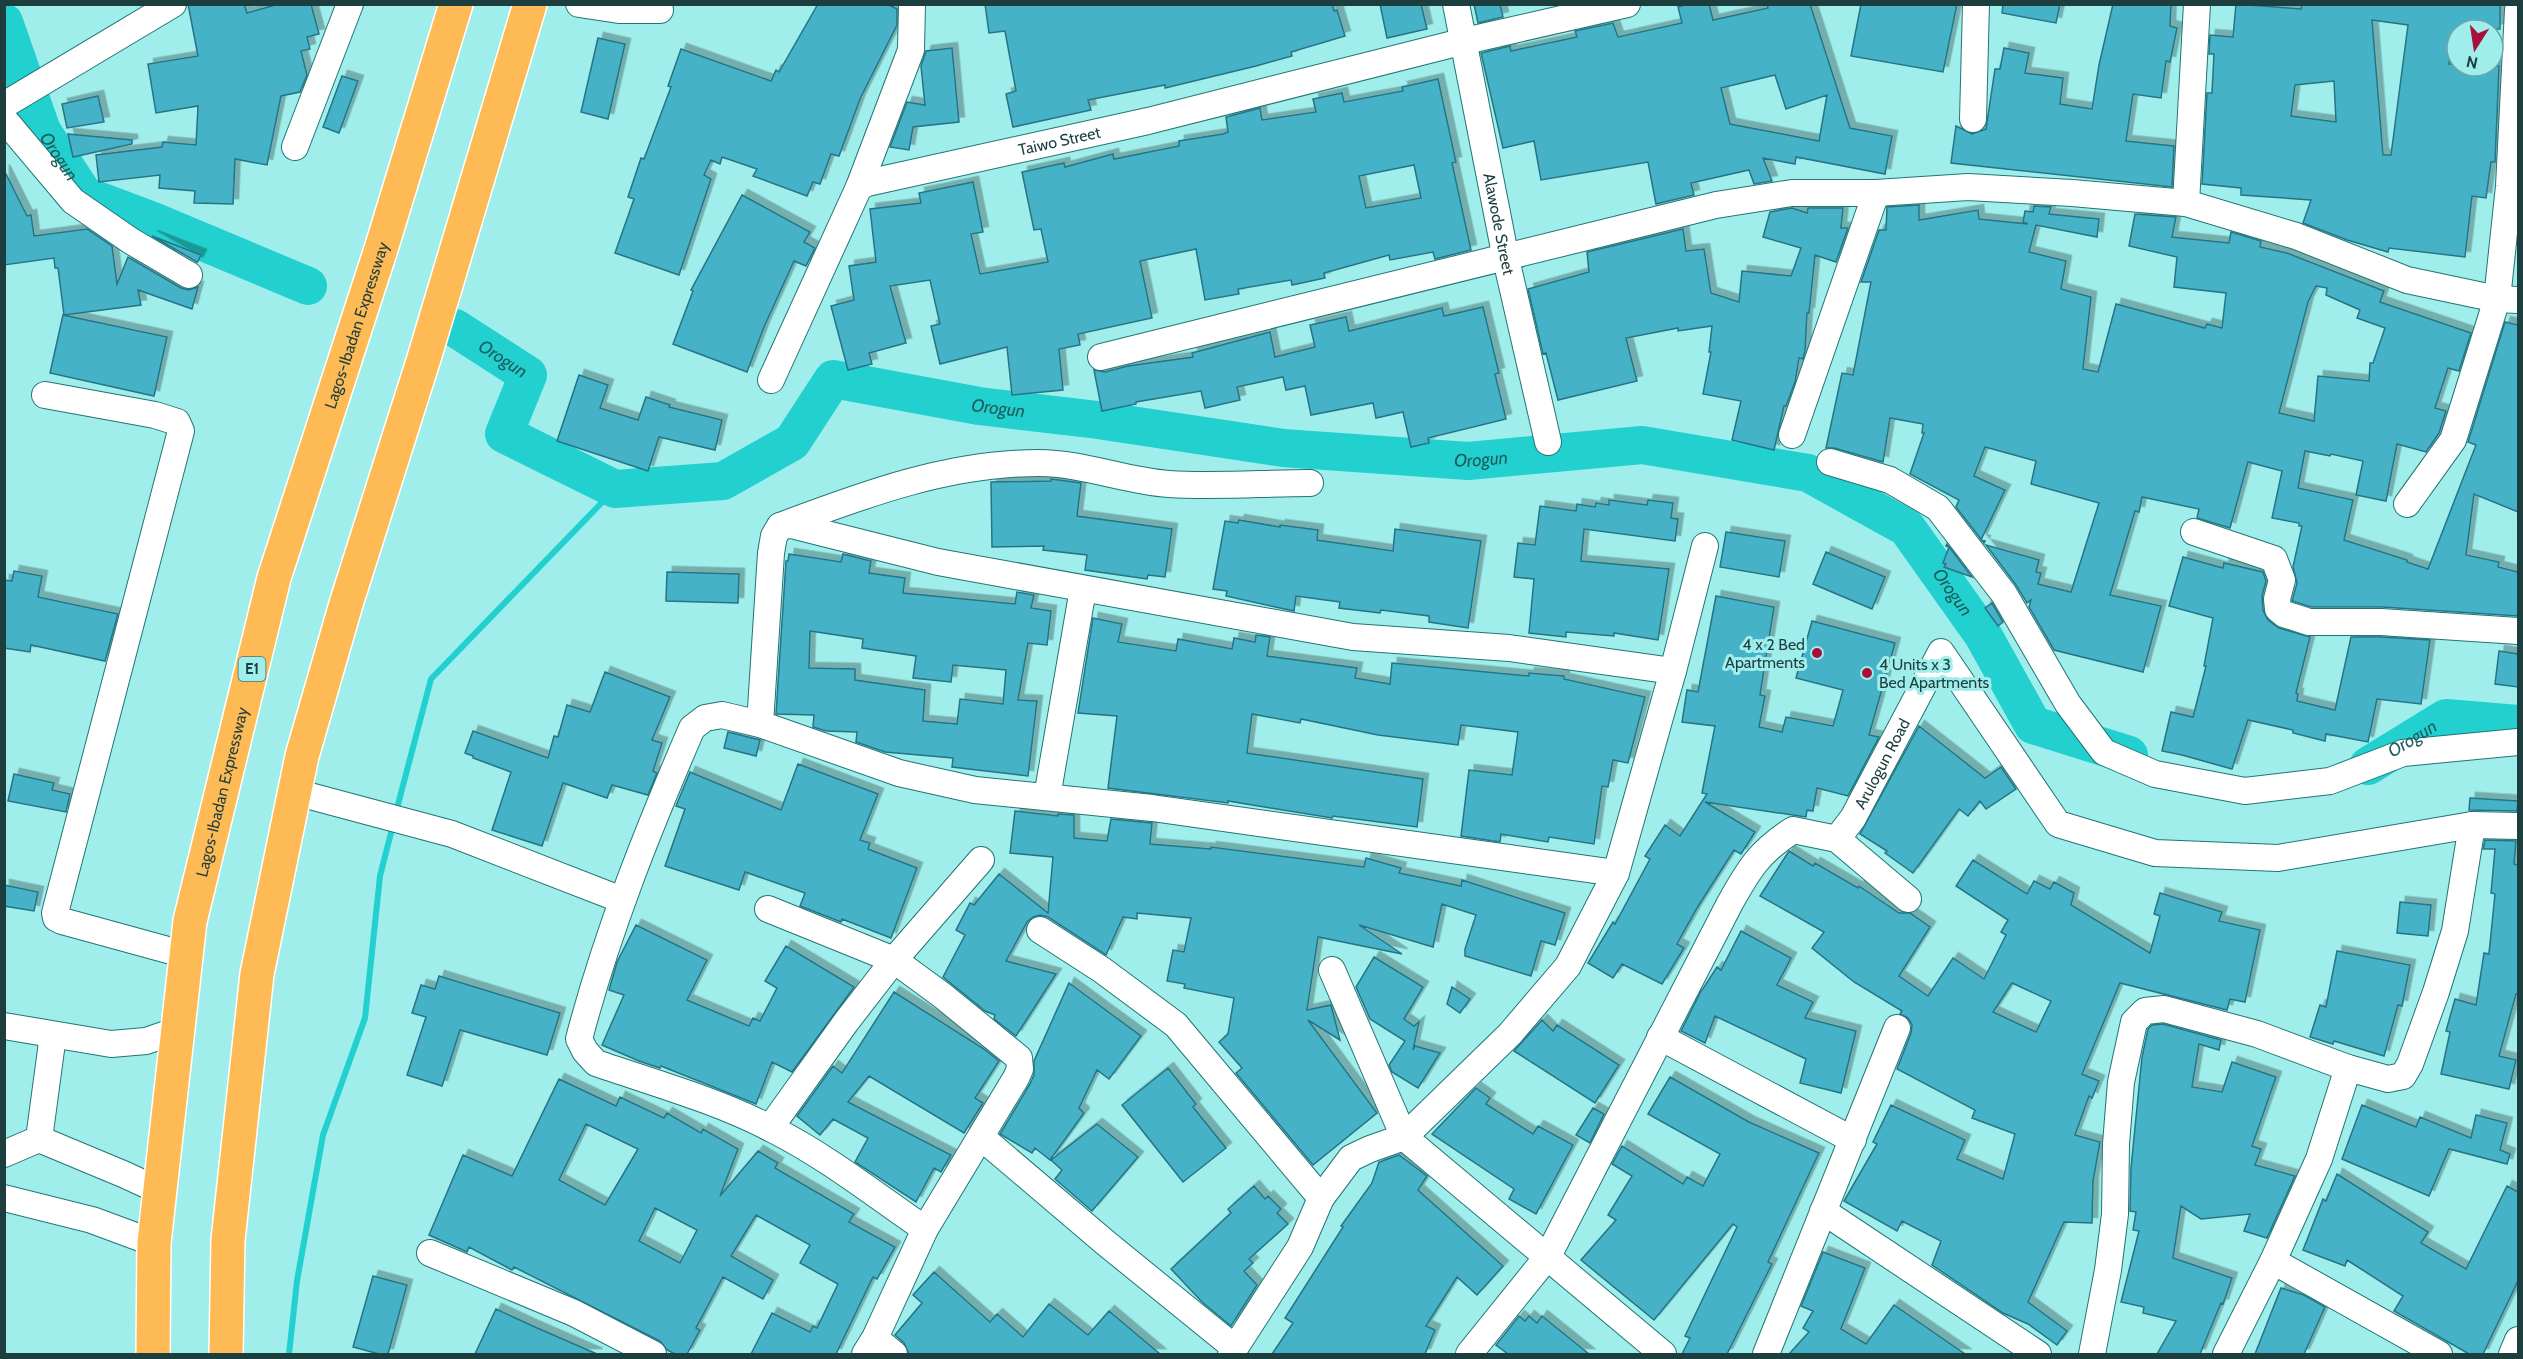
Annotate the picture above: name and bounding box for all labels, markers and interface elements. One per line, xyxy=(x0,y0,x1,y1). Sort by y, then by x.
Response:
north arrow xyxy=(2445,18,2505,78)
text: N xyxy=(2464,52,2479,73)
street label: Taiwo Street xyxy=(1016,123,1103,159)
water label: Orogun xyxy=(35,128,83,185)
street label: Alawode Street xyxy=(1479,171,1518,277)
street label: Lagos-Ibadan Expressway xyxy=(321,240,393,411)
water label: Orogun xyxy=(474,335,532,383)
water label: Orogun xyxy=(970,394,1026,422)
water label: Orogun xyxy=(1453,446,1509,472)
water label: Orogun xyxy=(1928,564,1977,620)
place label: 4 x 2 Bed Apartments xyxy=(1725,635,1805,672)
marker: 4 x 2 Bed Apartments xyxy=(1810,646,1824,660)
place label: 4 Units x 3 Bed Apartments xyxy=(1879,655,1990,692)
road number: E1 xyxy=(238,657,266,681)
marker: 4 Units x 3 Bed Apartments xyxy=(1860,666,1874,680)
street label: Lagos-Ibadan Expressway xyxy=(192,705,252,879)
street label: Arulogun Road xyxy=(1851,715,1914,812)
water label: Orogun xyxy=(2384,715,2441,762)

